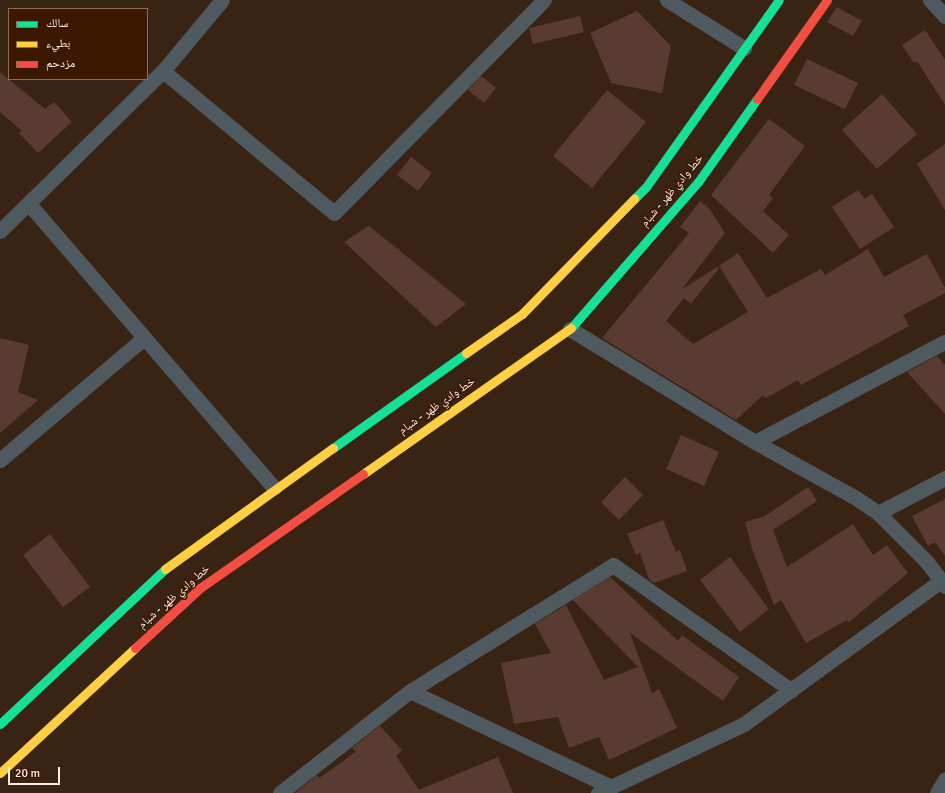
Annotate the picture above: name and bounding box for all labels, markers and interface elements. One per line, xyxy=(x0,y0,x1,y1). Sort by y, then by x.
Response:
legend xyxy=(8,8,148,80)
text: سالك xyxy=(46,16,68,31)
text: بطيء xyxy=(46,36,70,51)
text: مزدحم xyxy=(46,56,75,71)
street label: خط وادي ظهر - شبام xyxy=(637,152,707,230)
street label: خط وادي ظهر - شبام xyxy=(396,374,478,438)
street label: خط وادي ظهر - شبام xyxy=(135,562,213,632)
scale bar xyxy=(10,759,62,785)
text: 20 m xyxy=(15,766,40,781)

